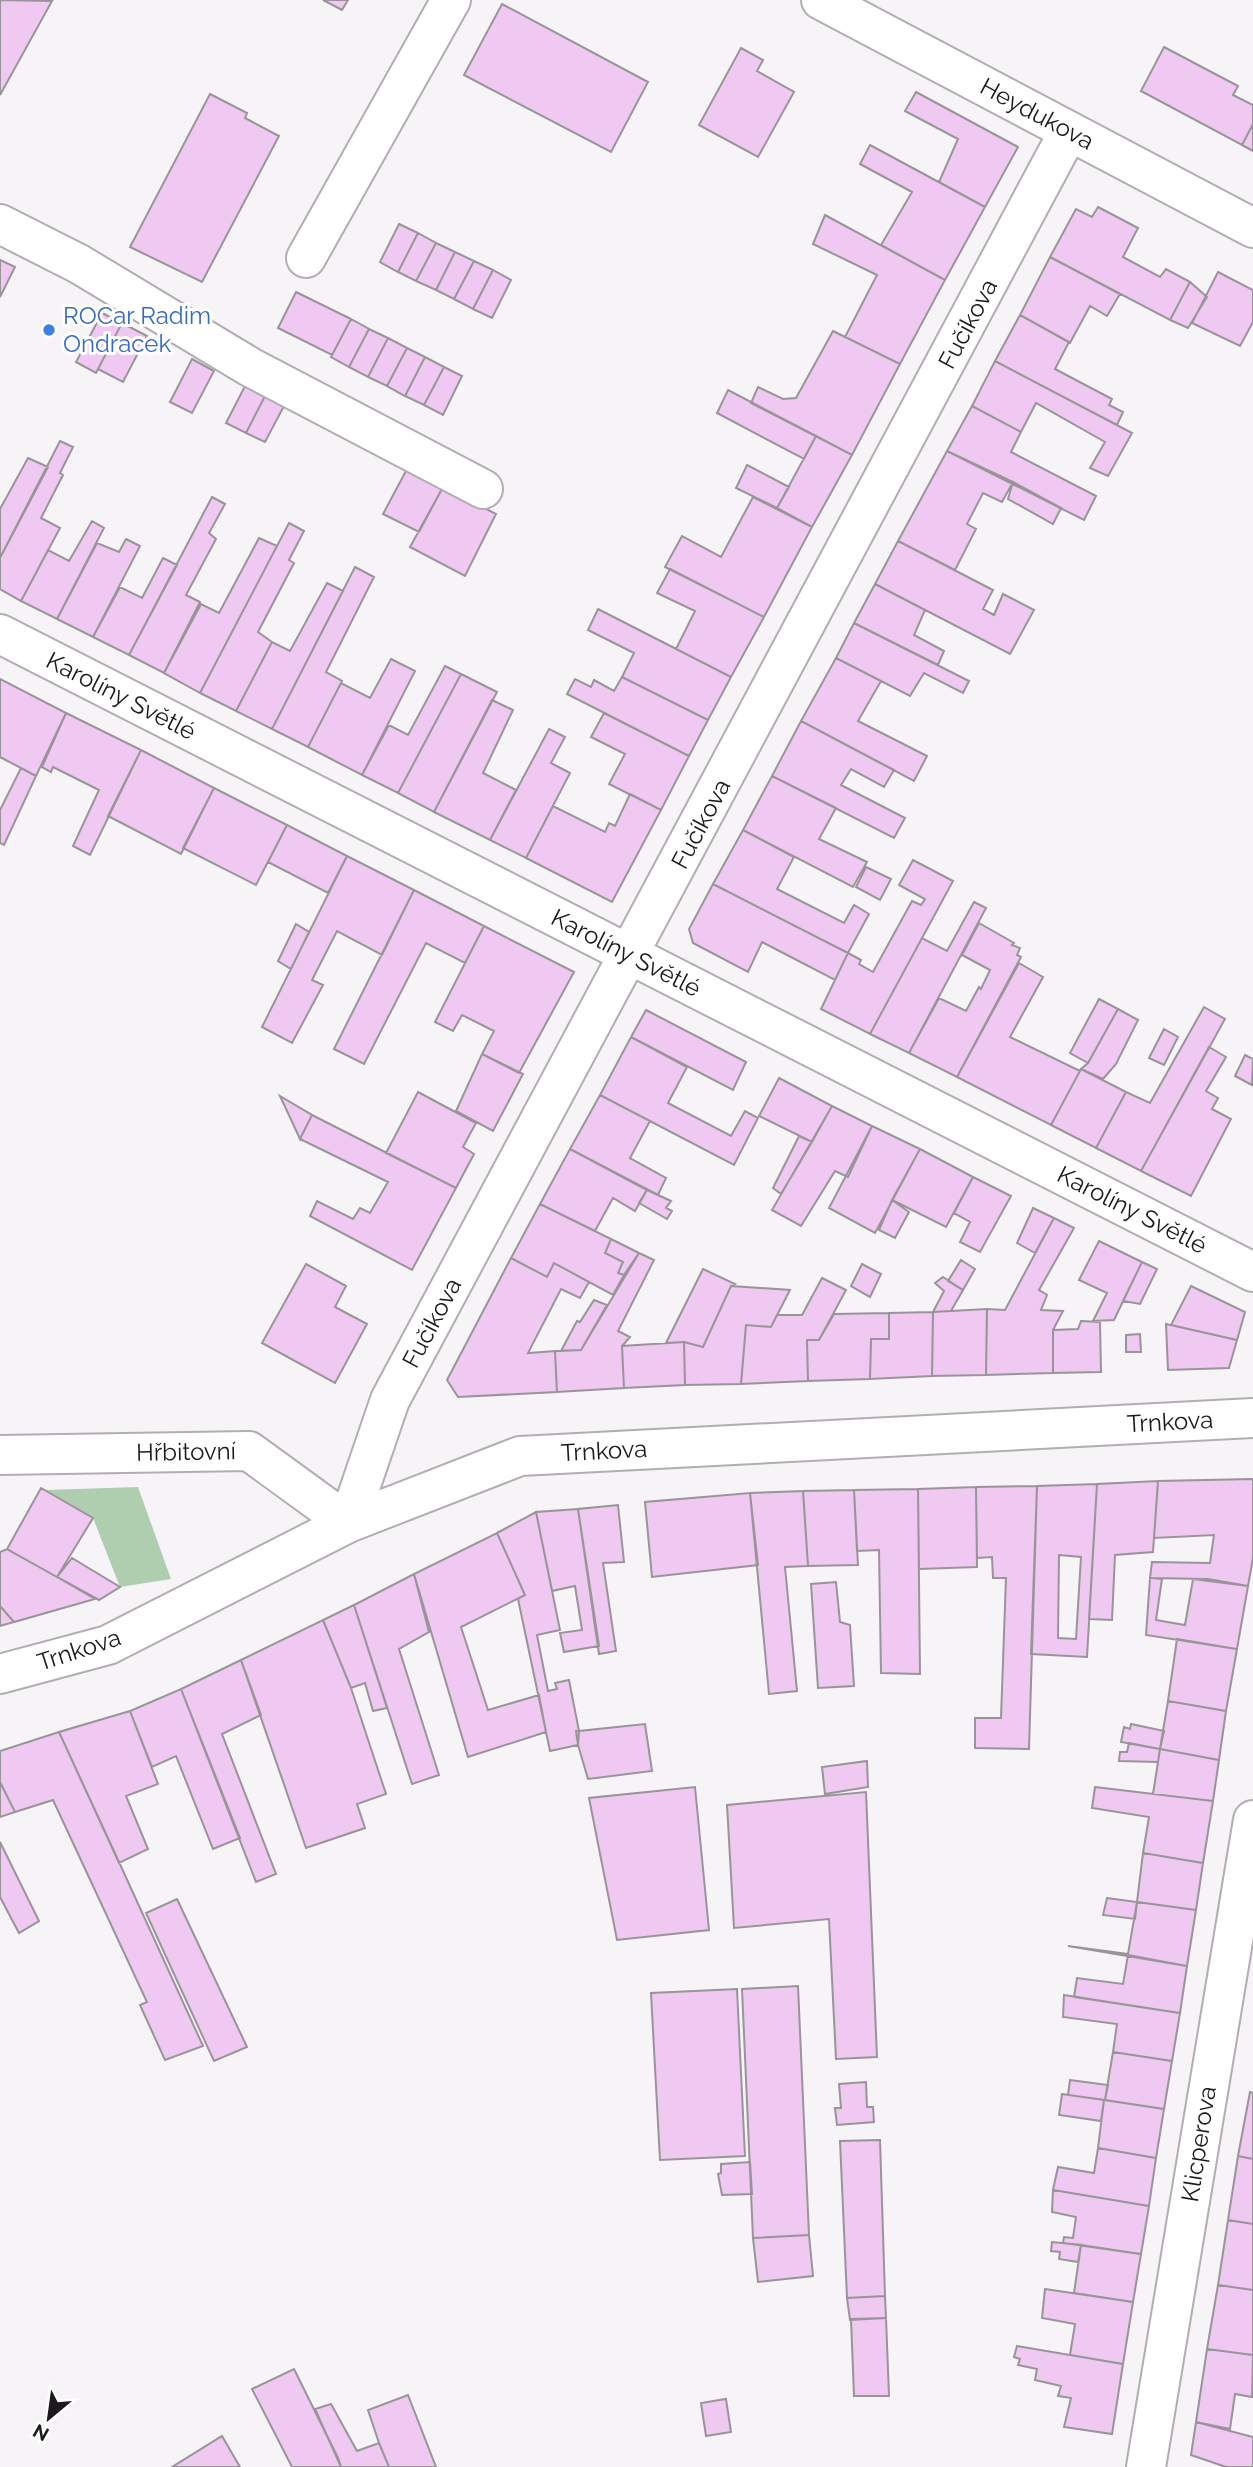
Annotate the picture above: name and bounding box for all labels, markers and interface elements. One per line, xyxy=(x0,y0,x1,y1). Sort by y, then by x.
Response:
street label: Heydukova xyxy=(975,72,1099,156)
street label: Fučíkova xyxy=(932,274,1003,374)
place label: ROCar Radim Ondracek xyxy=(63,301,211,358)
marker: ROCar Radim Ondracek xyxy=(41,322,57,338)
street label: Karolíny Světlé xyxy=(42,645,201,746)
street label: Fučíkova xyxy=(665,774,736,874)
street label: Karolíny Světlé xyxy=(547,902,706,1003)
street label: Karolíny Světlé xyxy=(1053,1159,1212,1260)
street label: Fučíkova xyxy=(396,1273,467,1373)
street label: Trnkova xyxy=(1126,1405,1214,1438)
street label: Trnkova xyxy=(560,1434,648,1467)
street label: Hřbitovní xyxy=(136,1436,237,1467)
street label: Trnkova xyxy=(33,1622,124,1677)
street label: Klicperova xyxy=(1175,2084,1222,2204)
north arrow xyxy=(14,2383,84,2453)
text: N xyxy=(29,2420,52,2446)

